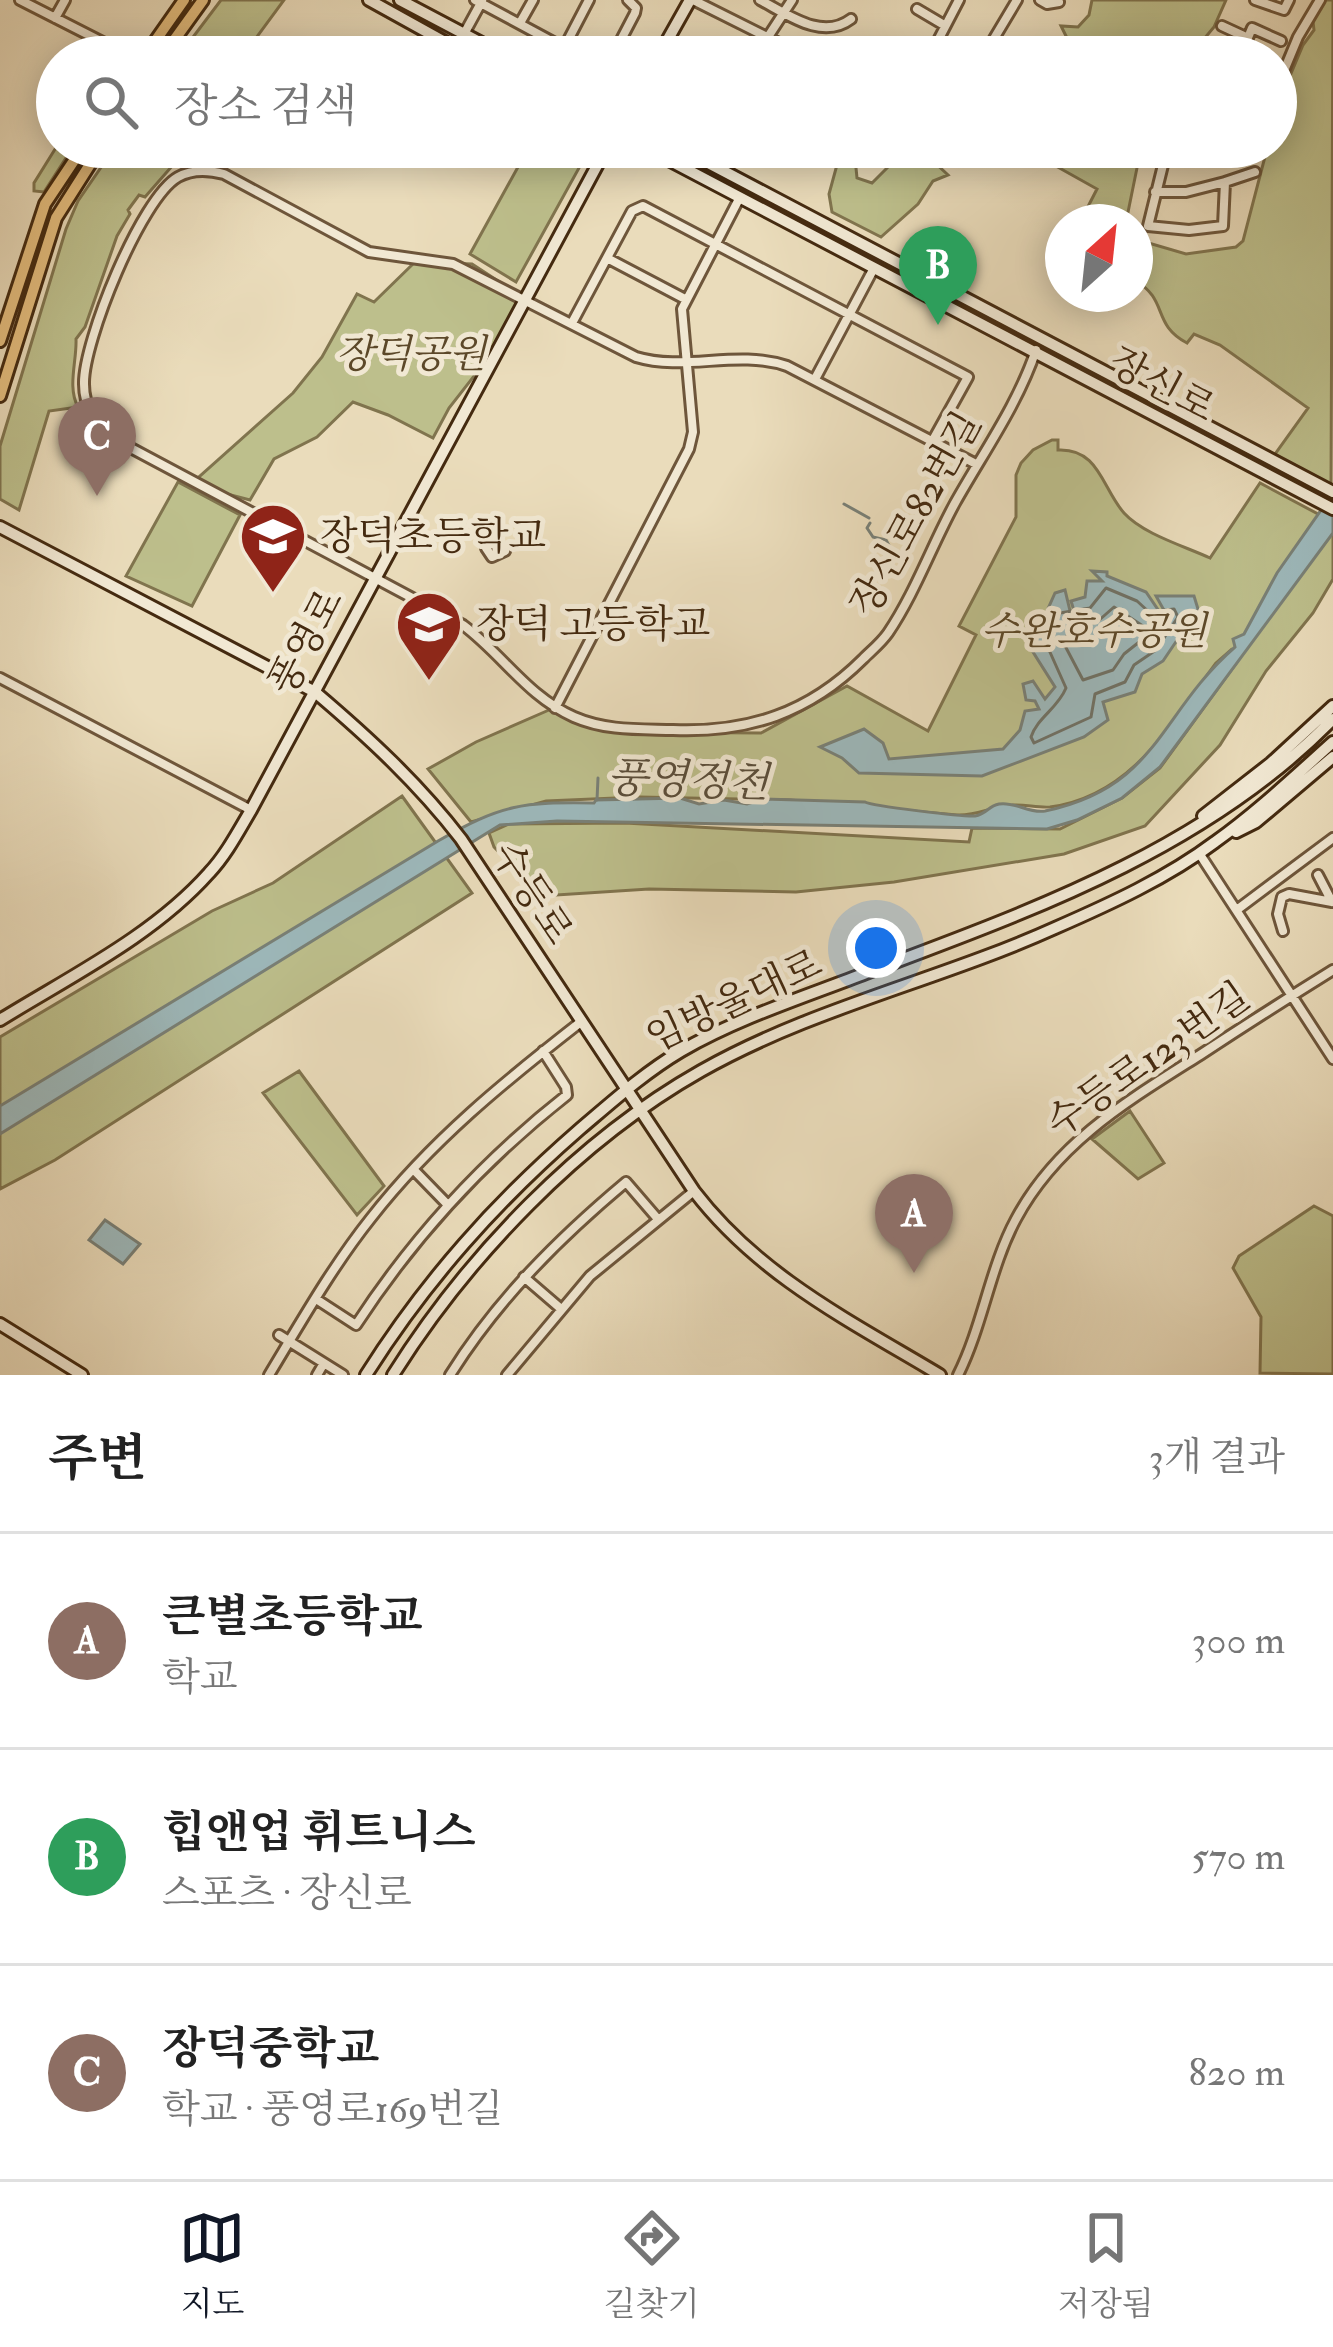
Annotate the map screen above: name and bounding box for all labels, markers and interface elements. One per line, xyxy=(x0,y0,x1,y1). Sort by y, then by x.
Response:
search box xyxy=(36,36,1297,168)
icon: search xyxy=(78,69,144,135)
text: 장소 검색 xyxy=(174,79,357,135)
north arrow xyxy=(1045,204,1153,312)
pin: B xyxy=(899,226,977,325)
park label: 장덕공원 xyxy=(336,330,489,379)
street label: 장신로 xyxy=(1101,337,1223,433)
pin: C xyxy=(58,397,136,496)
street label: 장신로82번길 xyxy=(840,403,992,625)
school or university icon: 장덕초등학교 xyxy=(238,501,308,595)
place label: 장덕초등학교 xyxy=(320,512,546,561)
street label: 풍영로 xyxy=(258,581,354,703)
school or university icon: 장덕 고등학교 xyxy=(394,589,464,683)
place label: 장덕 고등학교 xyxy=(476,600,710,649)
park label: 수완호수공원 xyxy=(981,607,1209,656)
water label: 풍영정천 xyxy=(606,752,772,810)
street label: 수등로 xyxy=(481,832,583,954)
your location xyxy=(846,918,906,978)
street label: 임방울대로 xyxy=(638,939,830,1063)
street label: 수등로123번길 xyxy=(1037,972,1259,1148)
pin: A xyxy=(875,1174,953,1273)
text: 주변 xyxy=(48,1427,147,1491)
text: 3개 결과 xyxy=(1149,1433,1285,1482)
text: 큰별초등학교 xyxy=(162,1589,423,1645)
text: A xyxy=(75,1616,99,1665)
text: 300 m xyxy=(1192,1616,1285,1665)
text: 학교 xyxy=(162,1653,237,1702)
text: 힙앤업 휘트니스 xyxy=(162,1805,476,1861)
text: B xyxy=(74,1832,100,1881)
text: 570 m xyxy=(1192,1832,1285,1881)
text: 스포츠 · 장신로 xyxy=(162,1869,412,1918)
text: 장덕중학교 xyxy=(162,2021,379,2077)
text: C xyxy=(73,2048,101,2097)
text: 820 m xyxy=(1188,2048,1285,2097)
text: 학교 · 풍영로169번길 xyxy=(162,2085,503,2134)
tab: 지도 xyxy=(179,2205,245,2325)
tab: 길찾기 xyxy=(604,2205,699,2325)
tab: 저장됨 xyxy=(1058,2205,1154,2325)

